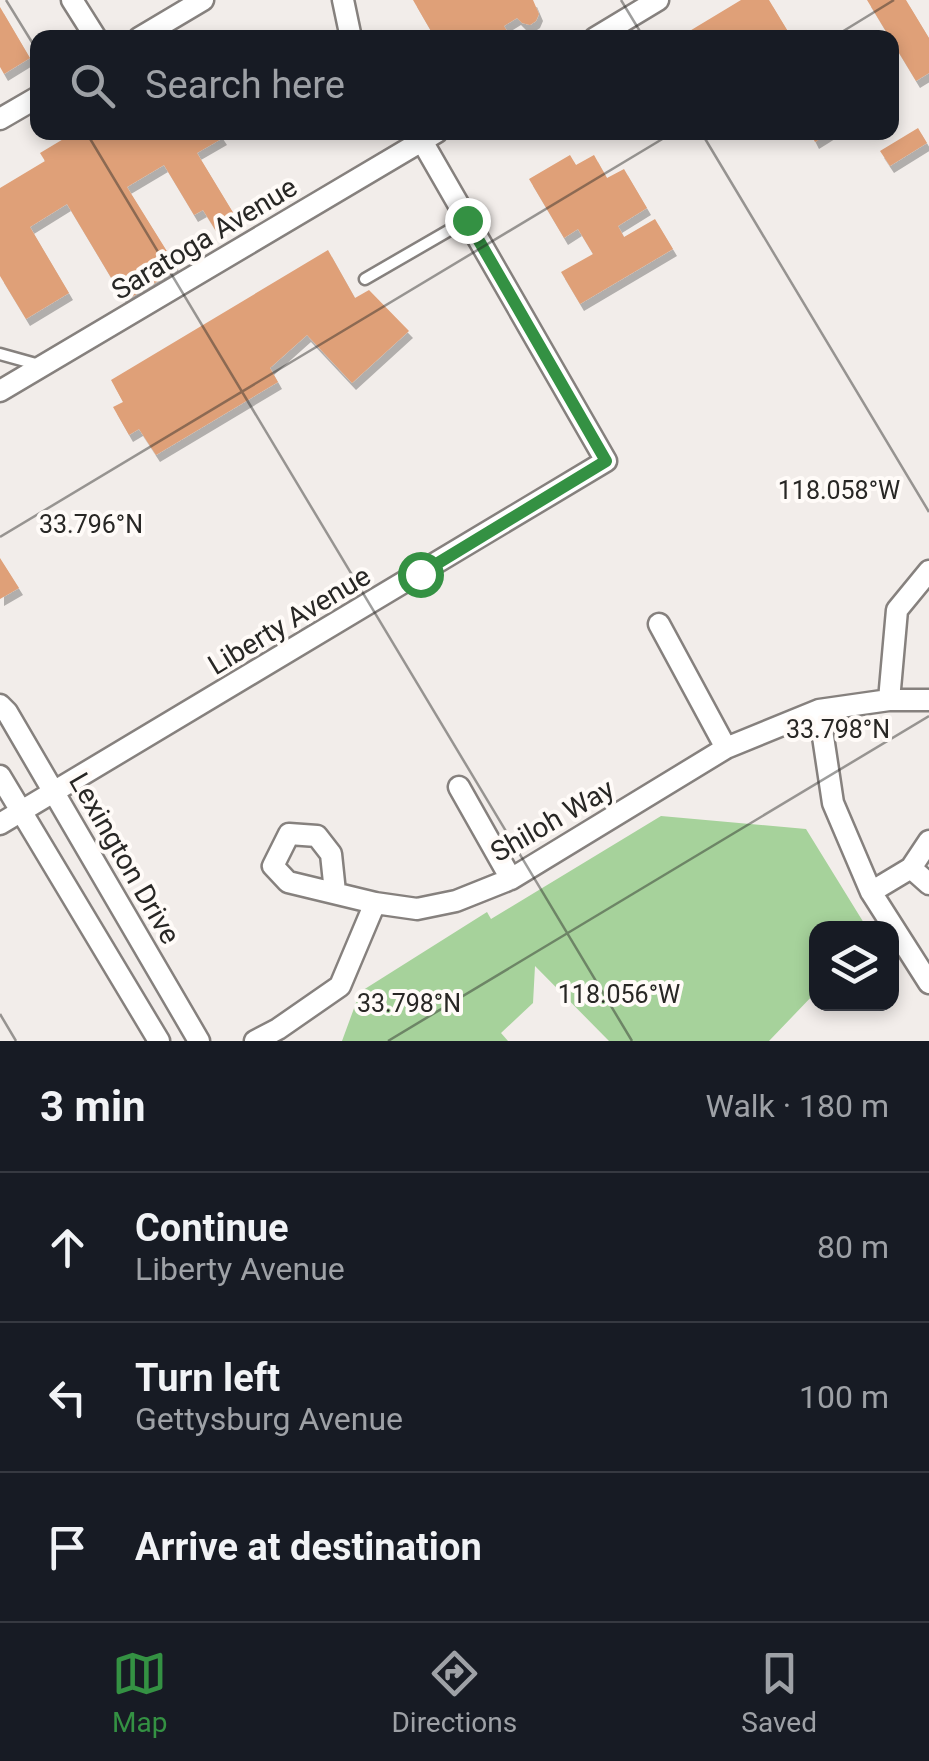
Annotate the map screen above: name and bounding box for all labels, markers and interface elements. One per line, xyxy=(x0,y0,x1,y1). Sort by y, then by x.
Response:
search box xyxy=(30,30,899,140)
icon: search xyxy=(65,58,120,113)
text: Search here xyxy=(145,63,345,107)
street label: Saratoga Avenue xyxy=(106,170,303,307)
route end xyxy=(445,198,491,244)
text: 118.058°W xyxy=(778,476,900,505)
text: 33.796°N xyxy=(39,510,143,539)
route start xyxy=(398,552,444,598)
street label: Liberty Avenue xyxy=(202,559,376,682)
text: 33.798°N xyxy=(786,715,890,744)
street label: Lexington Drive xyxy=(62,767,187,950)
street label: Shiloh Way xyxy=(485,772,620,869)
map controls xyxy=(809,921,899,1011)
button: layers xyxy=(809,921,899,1011)
text: 118.056°W xyxy=(558,980,680,1009)
text: 33.798°N xyxy=(357,989,461,1018)
text: 3 min xyxy=(40,1082,146,1131)
text: Walk · 180 m xyxy=(706,1087,889,1125)
text: Continue xyxy=(135,1206,289,1250)
icon: ahead xyxy=(40,1220,95,1275)
text: 80 m xyxy=(817,1228,889,1266)
text: Liberty Avenue xyxy=(135,1250,345,1288)
text: Turn left xyxy=(135,1356,280,1400)
icon: left xyxy=(40,1370,95,1425)
text: 100 m xyxy=(799,1378,889,1416)
text: Gettysburg Avenue xyxy=(135,1400,403,1438)
icon: arrive xyxy=(40,1520,95,1575)
text: Arrive at destination xyxy=(135,1525,482,1569)
tab: Map xyxy=(112,1646,167,1739)
tab: Directions xyxy=(391,1646,517,1739)
tab: Saved xyxy=(741,1646,817,1739)

